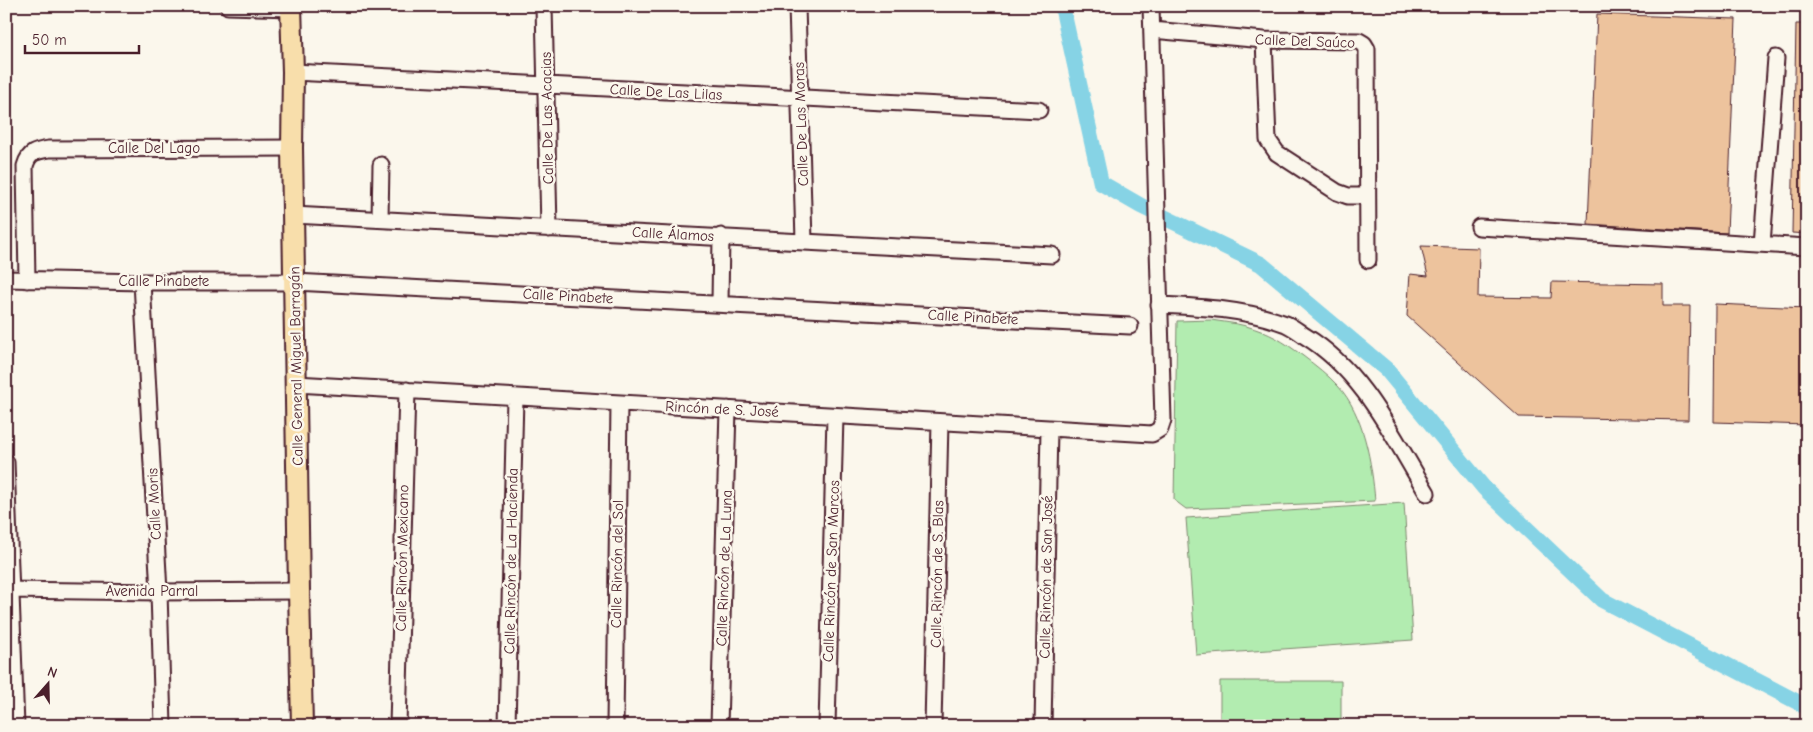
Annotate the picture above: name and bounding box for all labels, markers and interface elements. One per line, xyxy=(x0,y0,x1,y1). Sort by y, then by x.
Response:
scale bar xyxy=(25,22,139,54)
street label: Calle Del Saúco xyxy=(1255,30,1355,52)
text: 50 m xyxy=(32,31,67,49)
street label: Calle De Las Acacias xyxy=(537,52,557,184)
street label: Calle De Las Moras xyxy=(790,62,812,186)
street label: Calle De Las Lilas xyxy=(609,80,723,104)
street label: Calle Del Lago xyxy=(108,139,200,157)
street label: Calle Álamos xyxy=(631,222,715,245)
street label: Calle General Miguel Barragán xyxy=(285,266,307,466)
street label: Calle Pinabete xyxy=(119,272,210,290)
street label: Calle Pinabete xyxy=(522,285,614,307)
street label: Calle Pinabete xyxy=(927,306,1019,328)
street label: Rincón de S. José xyxy=(665,397,780,421)
street label: Calle Moris xyxy=(143,468,165,540)
street label: Calle Rincón de La Hacienda xyxy=(500,468,522,654)
street label: Calle Rincón de San Marcos xyxy=(819,480,843,662)
street label: Calle Rincón Mexicano xyxy=(392,484,412,632)
street label: Calle Rincón de La Luna xyxy=(712,489,736,647)
street label: Calle Rincón de San José xyxy=(1036,495,1056,659)
street label: Calle Rincón del Sol xyxy=(607,500,627,628)
street label: Calle Rincón de S. Blas xyxy=(927,500,947,648)
street label: Avenida Parral xyxy=(106,582,198,600)
north arrow xyxy=(22,660,72,710)
text: N xyxy=(45,663,59,682)

